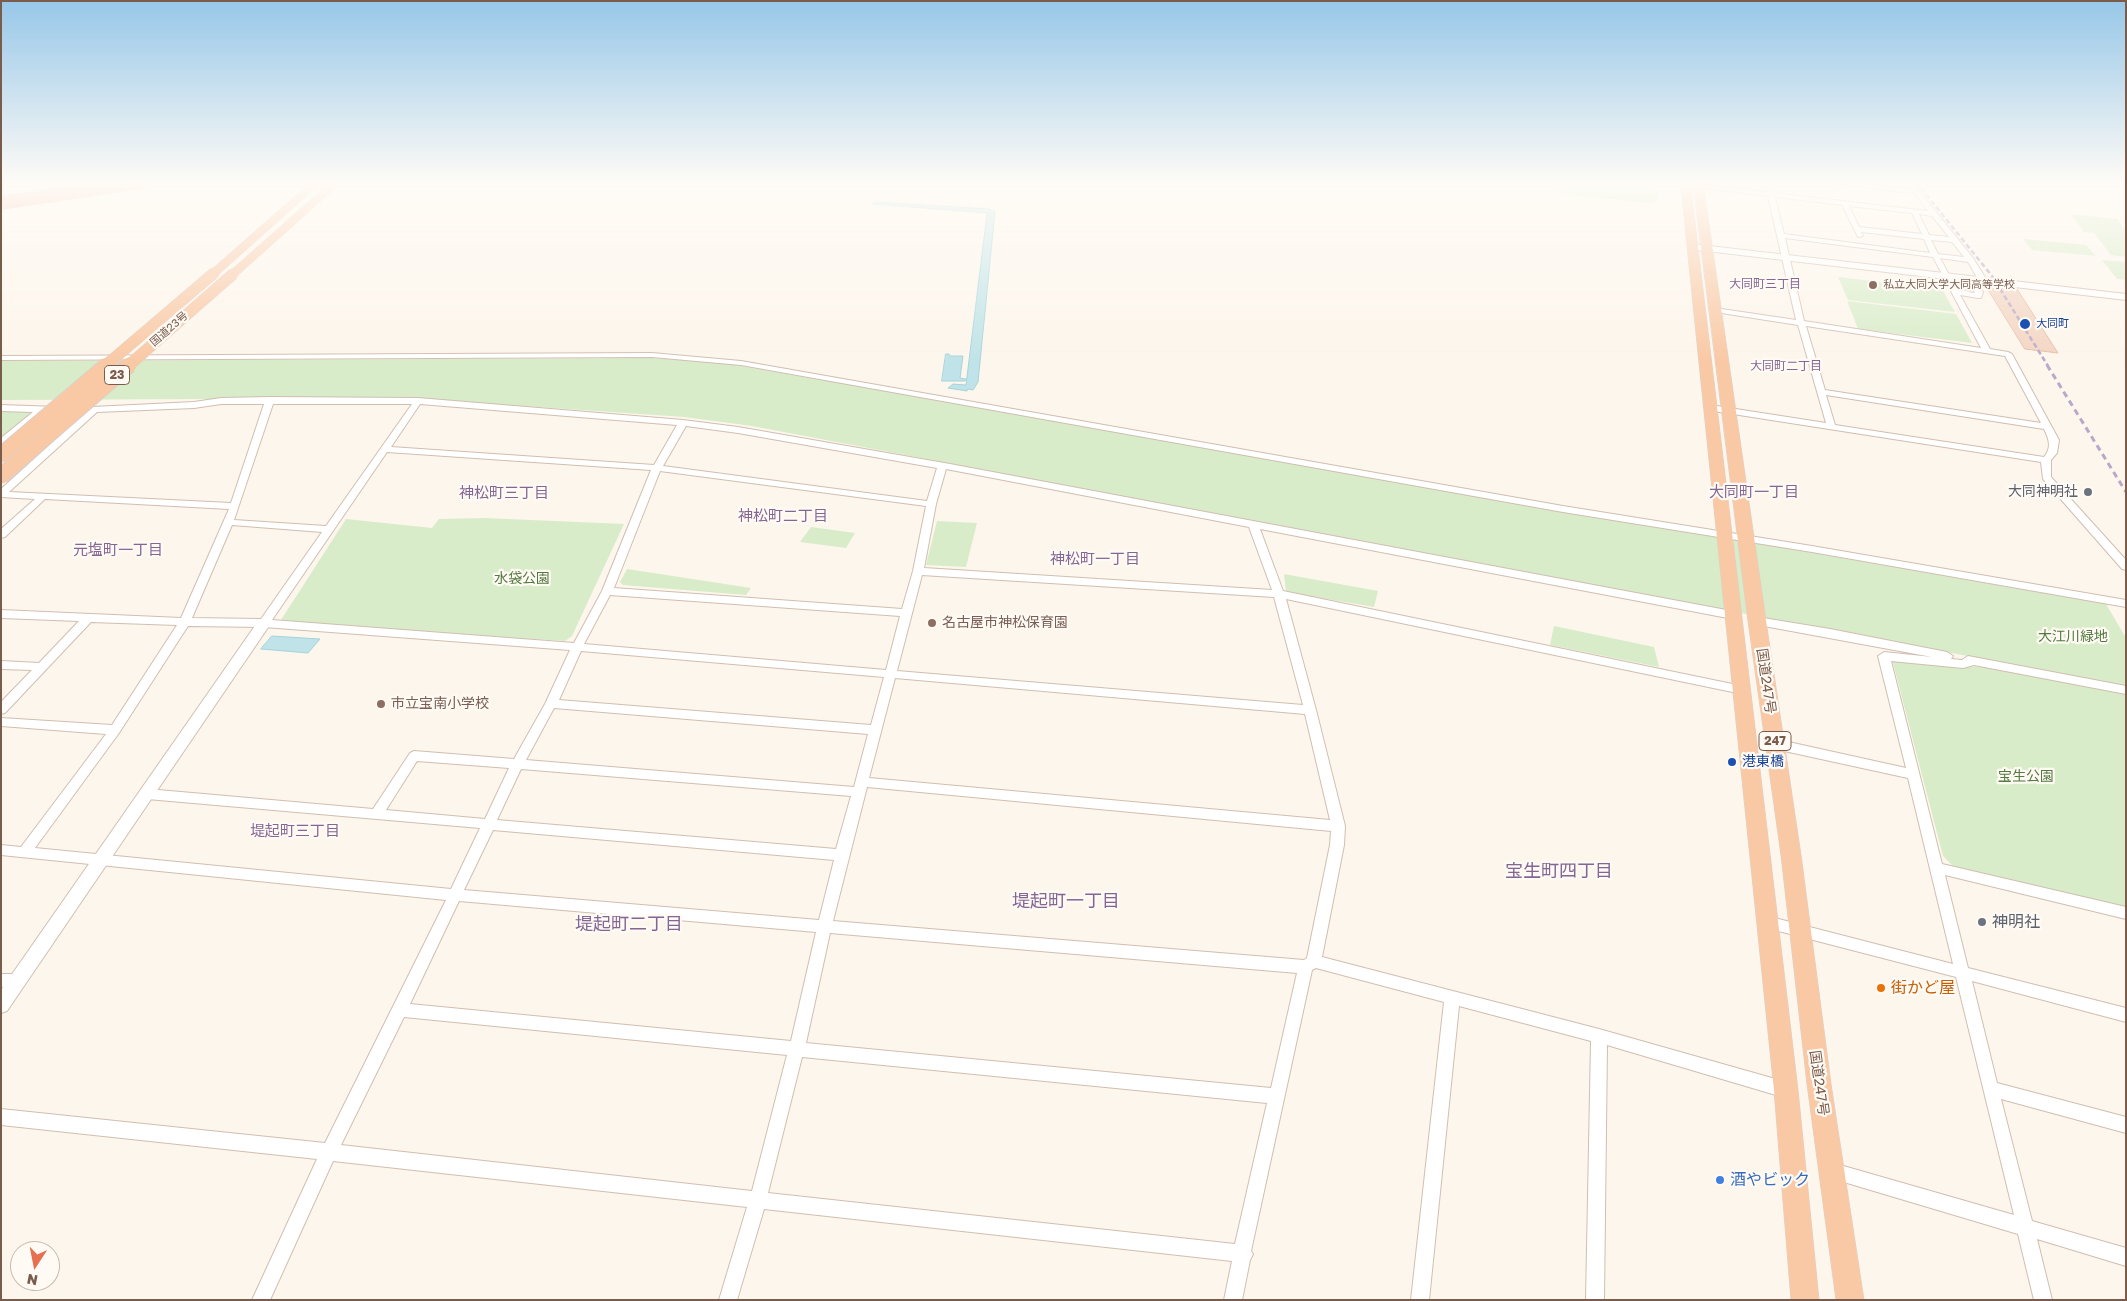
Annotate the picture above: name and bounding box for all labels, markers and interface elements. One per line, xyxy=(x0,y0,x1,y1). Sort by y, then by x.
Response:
district label: 大同町三丁目 xyxy=(1729,277,1801,291)
place label: 私立大同大学大同高等学校 xyxy=(1883,278,2015,292)
marker: 私立大同大学大同高等学校 xyxy=(1867,279,1879,291)
street label: 国道23号 xyxy=(147,309,191,349)
marker: 大同町 xyxy=(2018,317,2032,331)
place label: 大同町 xyxy=(2036,317,2069,331)
district label: 大同町二丁目 xyxy=(1750,359,1822,373)
road number: 23 xyxy=(104,366,130,384)
district label: 大同町一丁目 xyxy=(1709,483,1799,501)
district label: 神松町三丁目 xyxy=(459,484,549,502)
place label: 大同神明社 xyxy=(2008,484,2078,500)
marker: 大同神明社 xyxy=(2082,486,2094,498)
district label: 神松町二丁目 xyxy=(738,507,828,525)
district label: 元塩町一丁目 xyxy=(73,541,163,559)
district label: 神松町一丁目 xyxy=(1050,550,1140,568)
park label: 水袋公園 xyxy=(494,571,550,587)
place label: 名古屋市神松保育園 xyxy=(942,615,1068,631)
marker: 名古屋市神松保育園 xyxy=(926,617,938,629)
park label: 大江川緑地 xyxy=(2038,629,2108,645)
street label: 国道247号 xyxy=(1753,647,1779,715)
place label: 市立宝南小学校 xyxy=(391,696,489,712)
marker: 市立宝南小学校 xyxy=(375,698,387,710)
road number: 247 xyxy=(1759,731,1791,750)
place label: 港東橋 xyxy=(1742,754,1784,770)
marker: 港東橋 xyxy=(1726,756,1738,768)
park label: 宝生公園 xyxy=(1998,769,2054,785)
district label: 堤起町三丁目 xyxy=(250,822,340,840)
district label: 宝生町四丁目 xyxy=(1505,860,1613,882)
district label: 堤起町一丁目 xyxy=(1012,890,1120,912)
place label: 神明社 xyxy=(1992,912,2040,932)
district label: 堤起町二丁目 xyxy=(575,913,683,935)
marker: 神明社 xyxy=(1976,916,1988,928)
place label: 街かど屋 xyxy=(1891,978,1955,998)
marker: 街かど屋 xyxy=(1875,982,1887,994)
street label: 国道247号 xyxy=(1806,1049,1832,1117)
place label: 酒やビック xyxy=(1730,1170,1810,1190)
marker: 酒やビック xyxy=(1714,1174,1726,1186)
north arrow xyxy=(10,1241,60,1291)
text: N xyxy=(25,1271,39,1290)

